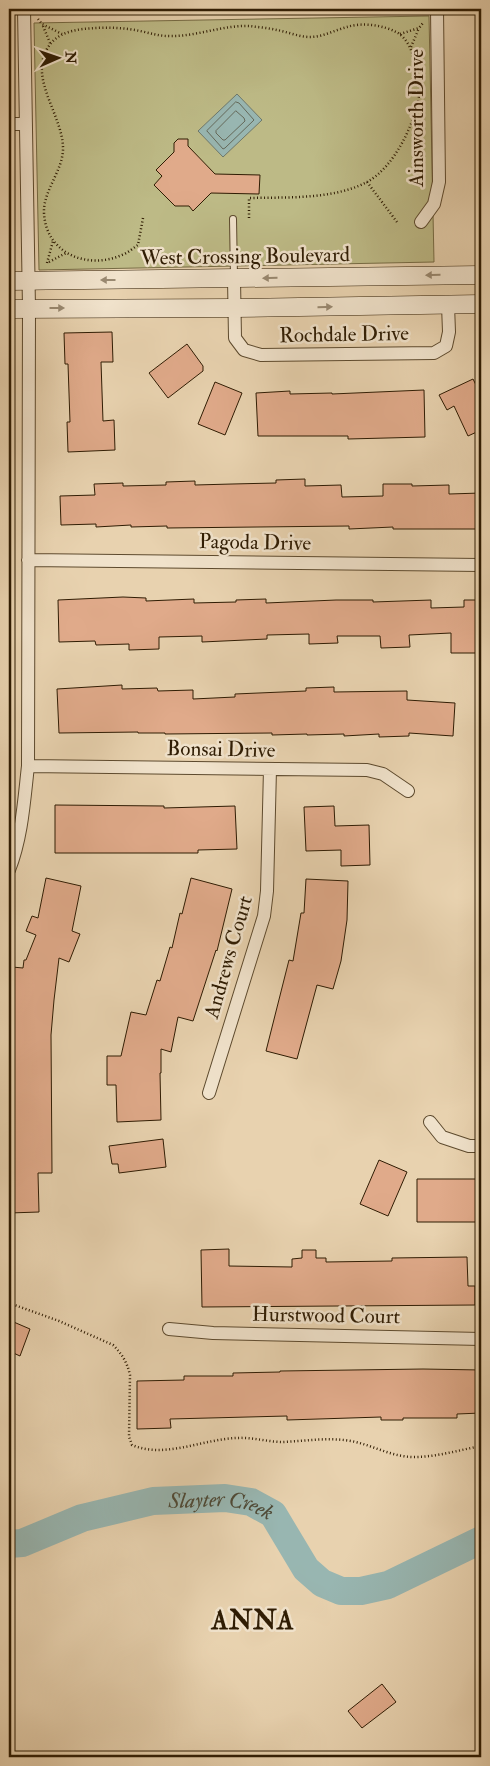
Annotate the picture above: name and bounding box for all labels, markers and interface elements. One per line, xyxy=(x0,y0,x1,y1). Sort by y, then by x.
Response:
north arrow xyxy=(32,32,82,82)
street label: Ainsworth Drive xyxy=(403,49,430,188)
text: N xyxy=(62,50,79,65)
street label: West Crossing Boulevard xyxy=(139,241,351,272)
one-way arrow xyxy=(424,272,440,280)
one-way arrow xyxy=(262,274,278,282)
one-way arrow xyxy=(99,276,115,284)
one-way arrow xyxy=(317,303,333,311)
one-way arrow xyxy=(50,304,66,312)
street label: Rochdale Drive xyxy=(279,320,409,349)
street label: Pagoda Drive xyxy=(199,528,312,557)
street label: Bonsai Drive xyxy=(166,735,276,764)
street label: Andrews Court xyxy=(198,892,259,1023)
street label: Hurstwood Court xyxy=(252,1301,401,1330)
water label: Slayter Creek xyxy=(167,1485,279,1527)
district label: ANNA xyxy=(210,1605,295,1637)

